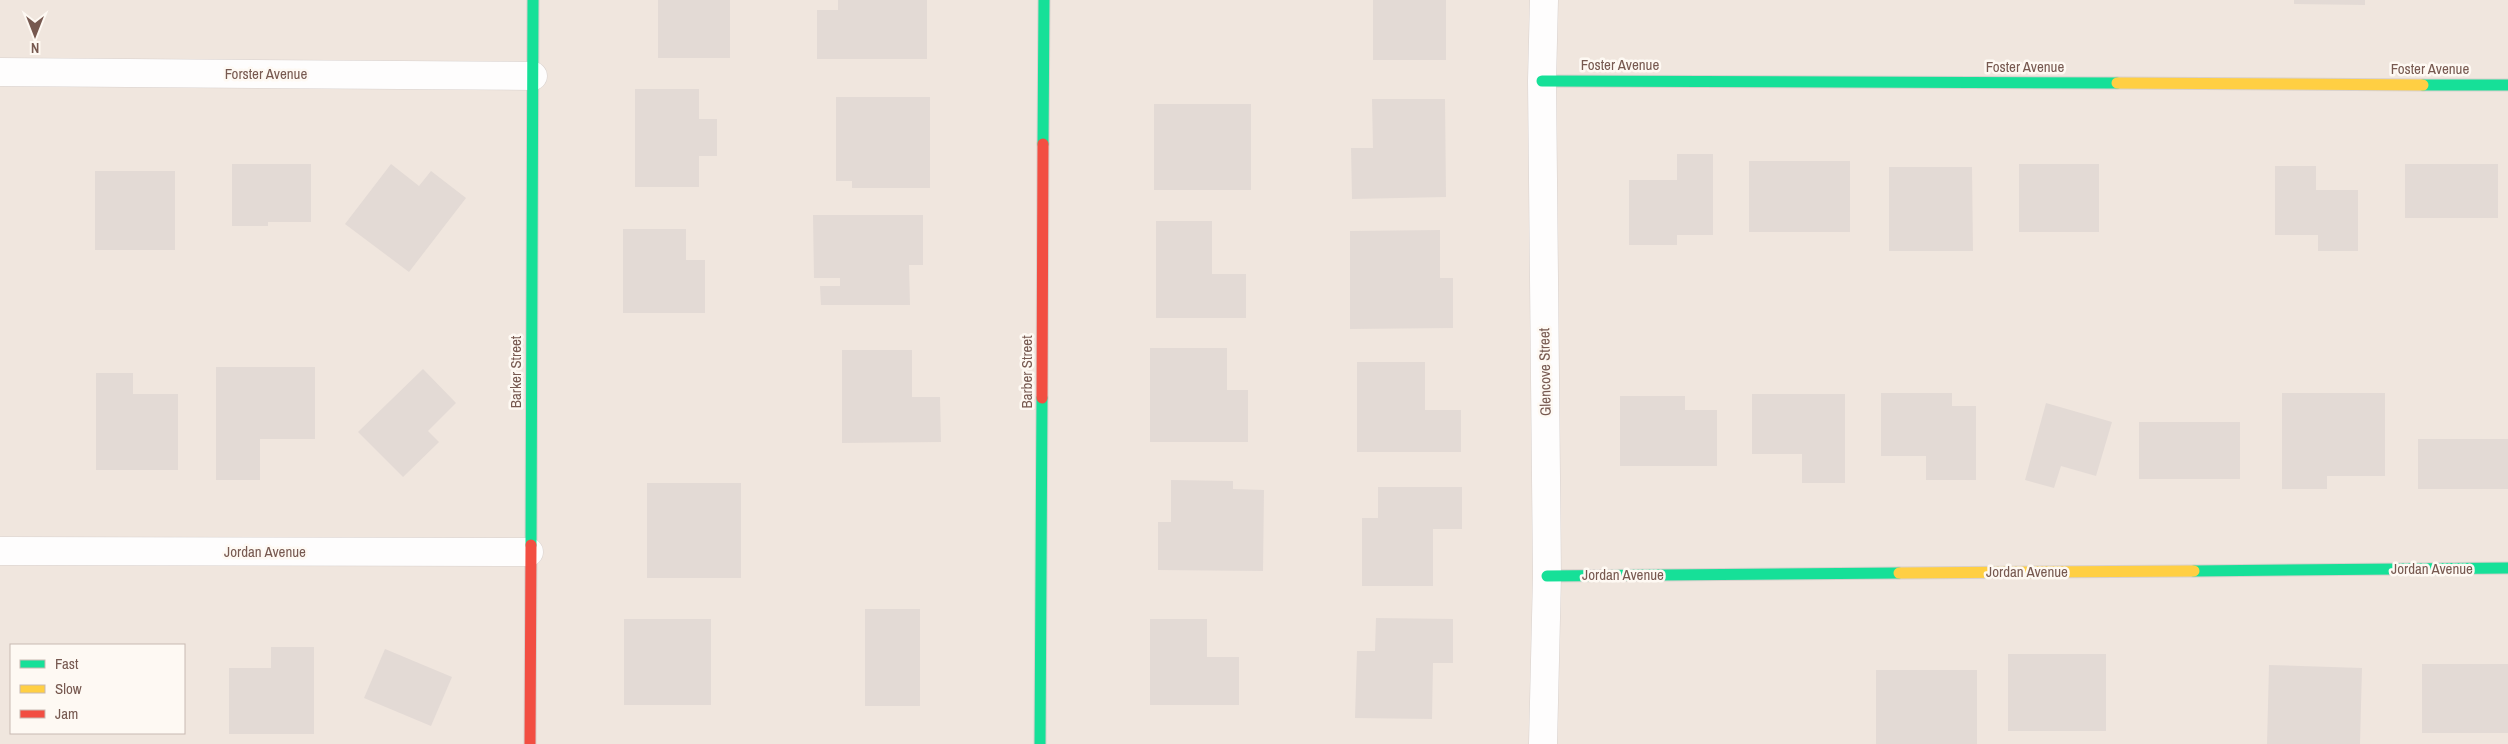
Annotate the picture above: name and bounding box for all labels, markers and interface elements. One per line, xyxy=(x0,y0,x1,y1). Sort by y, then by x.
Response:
north arrow xyxy=(10,10,60,60)
text: N xyxy=(31,39,39,57)
street label: Foster Avenue xyxy=(1581,54,1659,75)
street label: Foster Avenue xyxy=(1986,56,2064,77)
street label: Foster Avenue xyxy=(2391,58,2469,79)
street label: Forster Avenue xyxy=(225,63,307,84)
street label: Glencove Street xyxy=(1533,327,1556,416)
street label: Barker Street xyxy=(505,335,526,408)
street label: Barber Street xyxy=(1016,335,1037,409)
street label: Jordan Avenue xyxy=(224,541,306,562)
street label: Jordan Avenue xyxy=(2391,558,2473,579)
street label: Jordan Avenue xyxy=(1986,561,2068,582)
street label: Jordan Avenue xyxy=(1582,564,1664,585)
legend xyxy=(10,644,185,734)
text: Fast xyxy=(55,653,79,674)
text: Slow xyxy=(55,678,82,699)
text: Jam xyxy=(55,703,78,724)

